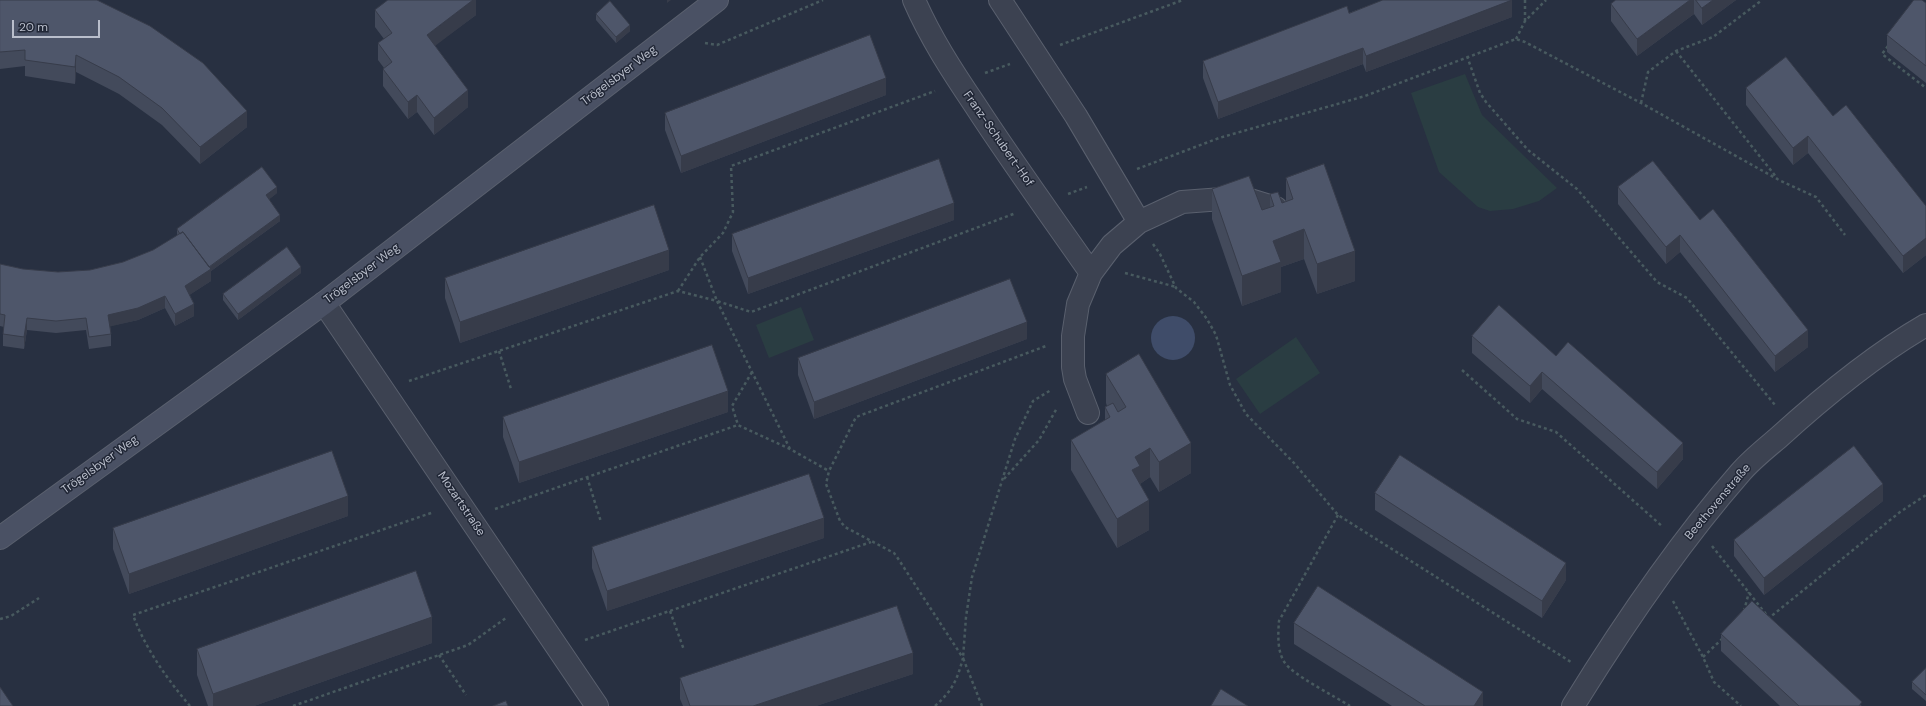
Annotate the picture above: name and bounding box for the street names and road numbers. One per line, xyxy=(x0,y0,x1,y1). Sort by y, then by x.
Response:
street label: Trögelsbyer Weg xyxy=(578,43,660,109)
street label: Franz-Schubert-Hof xyxy=(960,89,1036,189)
street label: Trögelsbyer Weg xyxy=(321,241,403,307)
street label: Trögelsbyer Weg xyxy=(59,432,141,498)
street label: Beethovenstraße xyxy=(1682,461,1754,543)
street label: Mozartstraße xyxy=(434,469,488,539)

